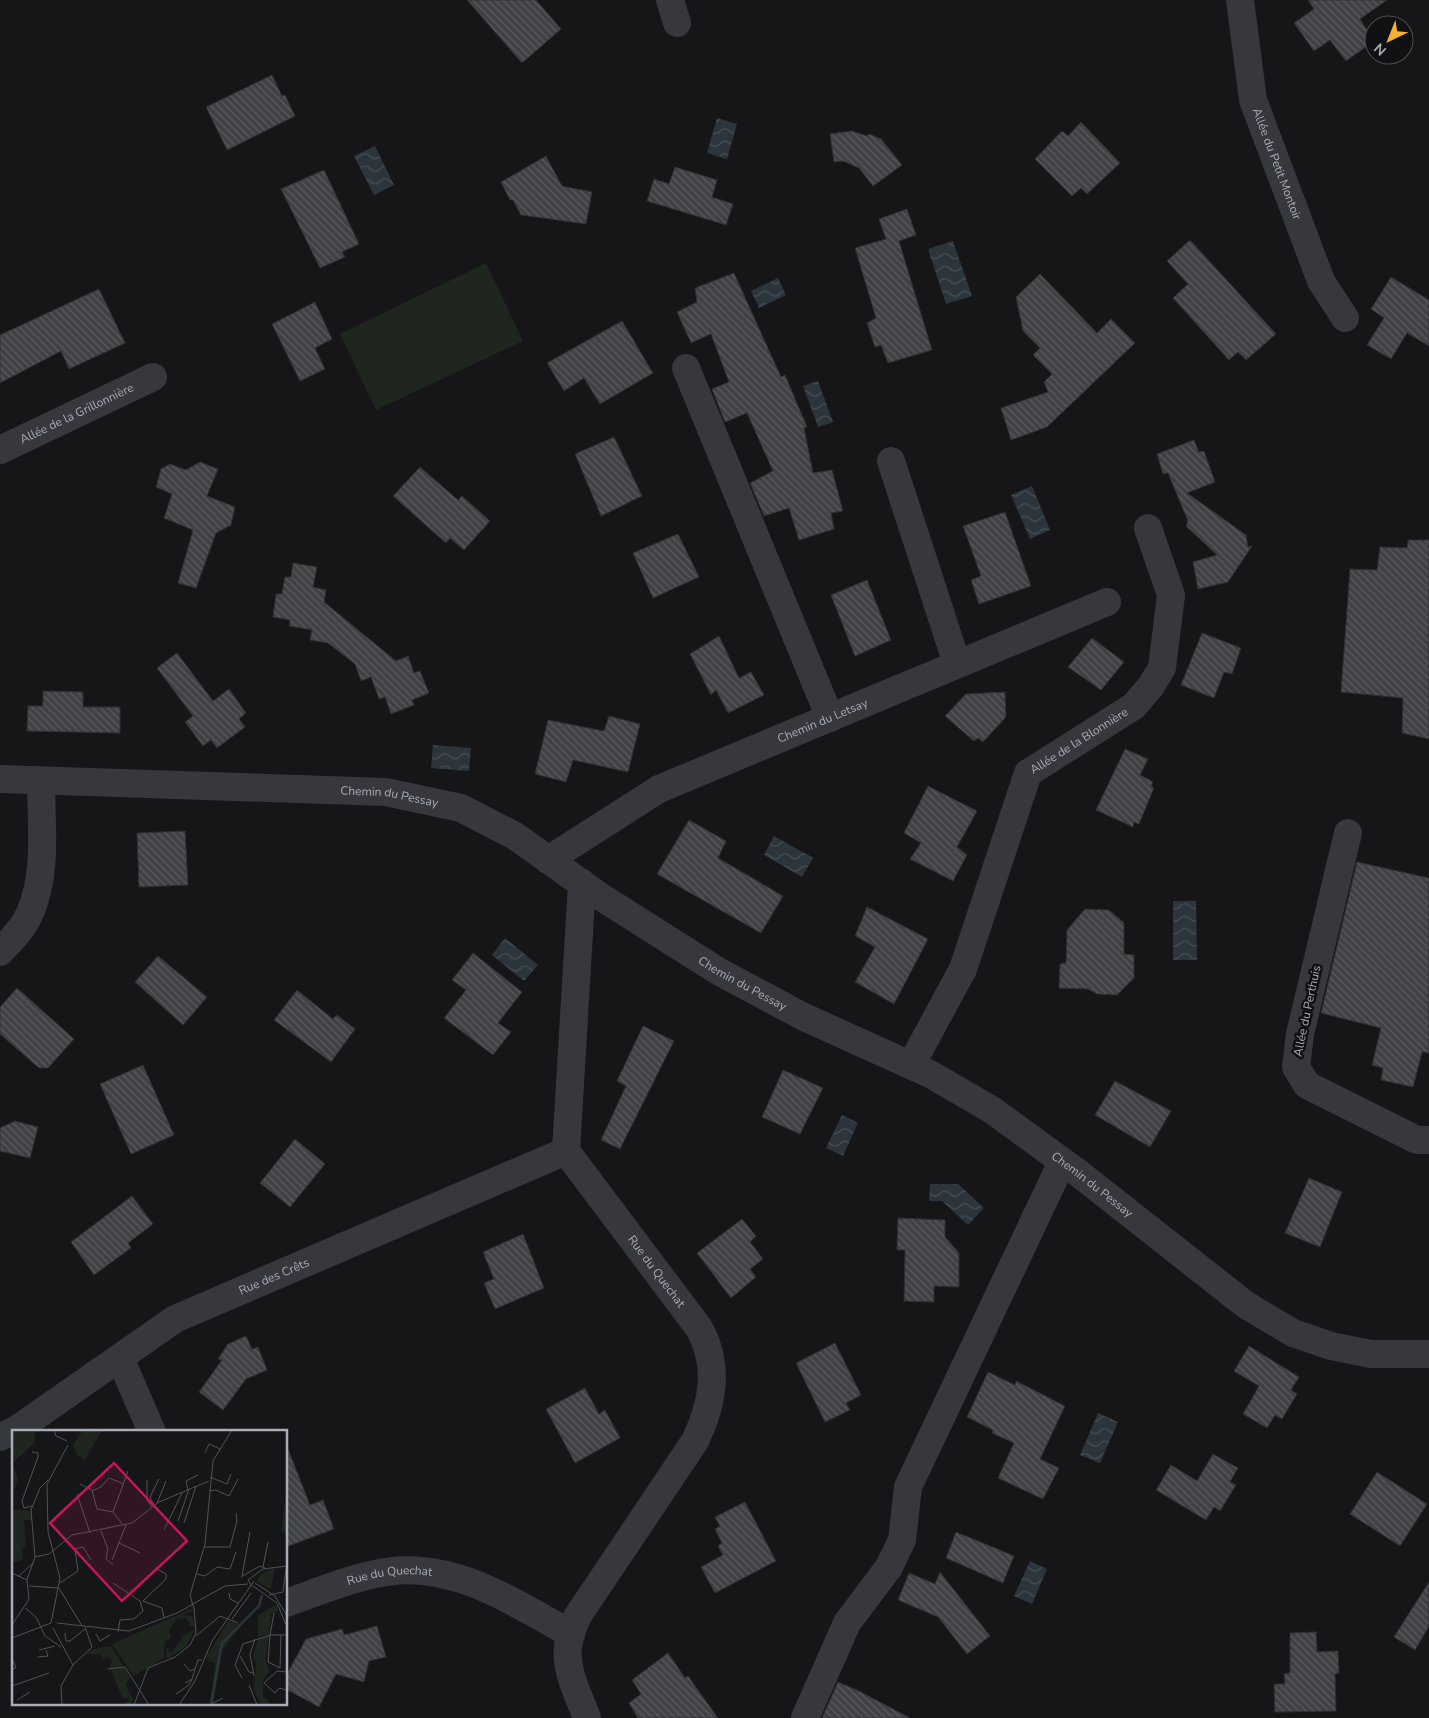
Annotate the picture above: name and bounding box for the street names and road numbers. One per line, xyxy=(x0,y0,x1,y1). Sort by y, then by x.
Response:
street label: Allée du Petit Montoir xyxy=(1249,106,1305,223)
street label: Allée de la Grillonnière xyxy=(17,379,136,447)
street label: Chemin du Letsay xyxy=(775,694,871,747)
street label: Allée de la Blonnière xyxy=(1027,704,1131,778)
street label: Chemin du Pessay xyxy=(340,782,441,811)
street label: Chemin du Pessay xyxy=(695,952,790,1015)
street label: Allée du Perthuis xyxy=(1289,964,1325,1058)
street label: Chemin du Pessay xyxy=(1048,1148,1137,1222)
street label: Rue du Quechat xyxy=(624,1232,689,1311)
street label: Rue des Crêts xyxy=(236,1254,312,1299)
street label: Rue du Quechat xyxy=(345,1562,434,1589)

